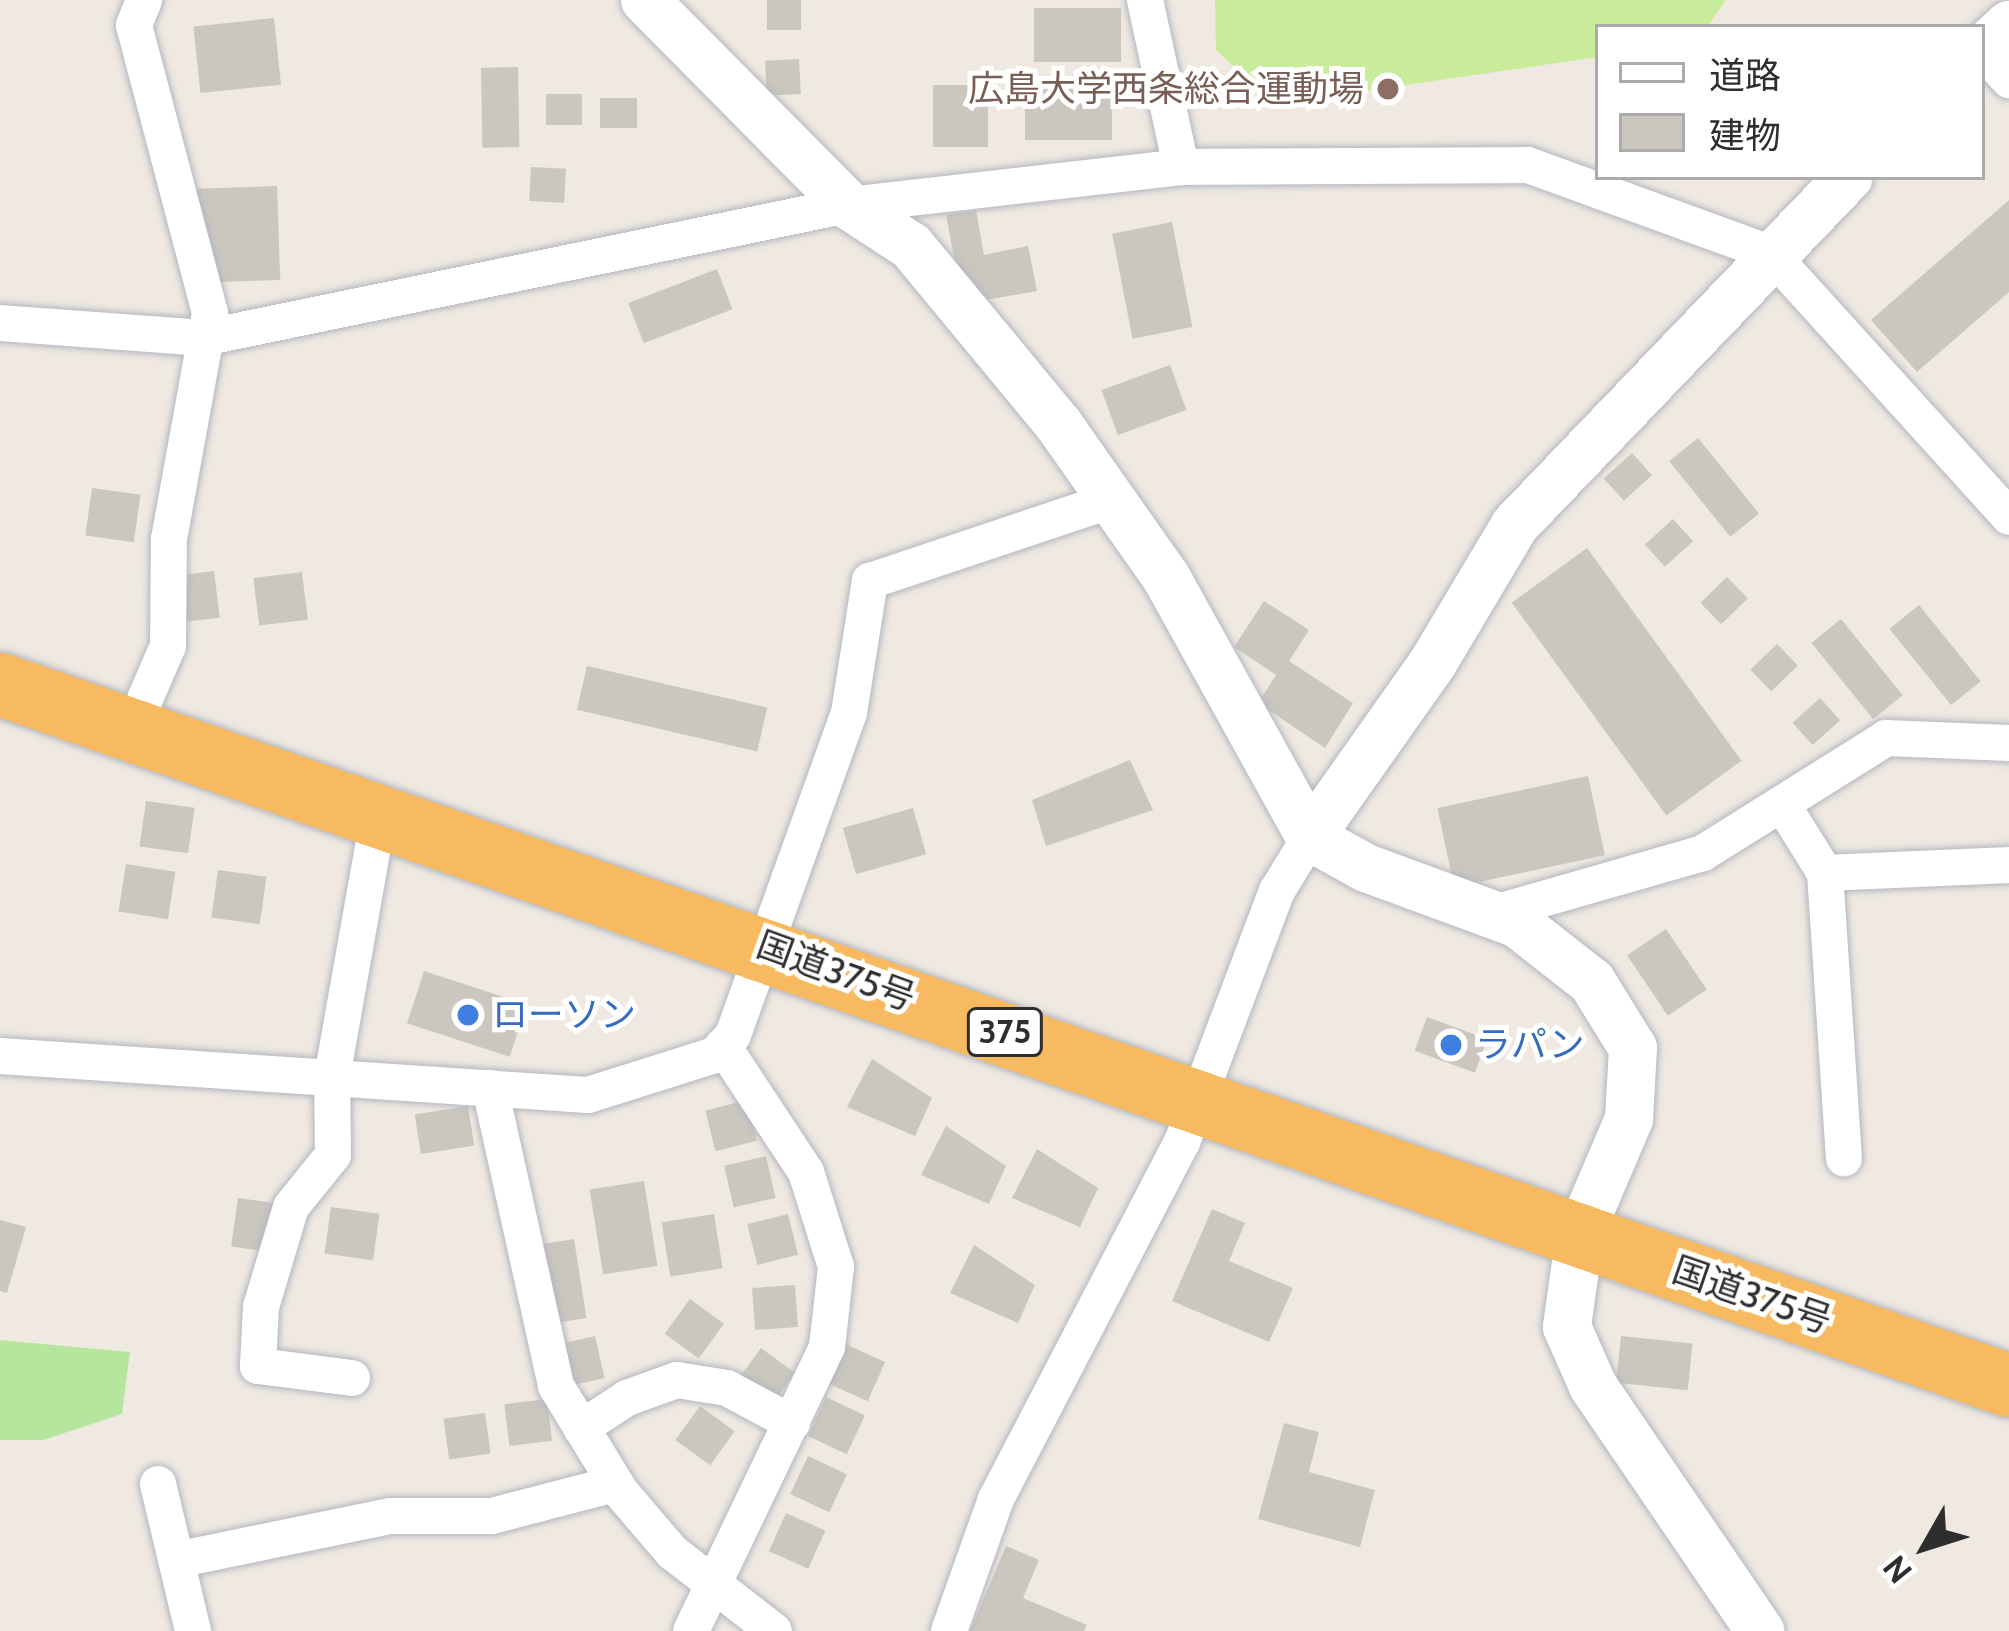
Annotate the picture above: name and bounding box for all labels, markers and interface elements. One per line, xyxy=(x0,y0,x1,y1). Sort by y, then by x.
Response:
legend xyxy=(1595,24,1985,180)
text: 道路 xyxy=(1709,53,1781,97)
place label: 広島大学西条総合運動場 xyxy=(968,67,1364,111)
marker: 広島大学西条総合運動場 xyxy=(1375,76,1401,102)
text: 建物 xyxy=(1709,113,1781,157)
street label: 国道375号 xyxy=(751,922,921,1020)
place label: ローソン xyxy=(492,993,636,1037)
marker: ローソン xyxy=(455,1002,481,1028)
road number: 375 xyxy=(966,1005,1044,1059)
place label: ラパン xyxy=(1475,1023,1583,1067)
marker: ラパン xyxy=(1438,1032,1464,1058)
street label: 国道375号 xyxy=(1667,1248,1837,1342)
north arrow xyxy=(1865,1487,1985,1607)
text: N xyxy=(1874,1548,1920,1591)

